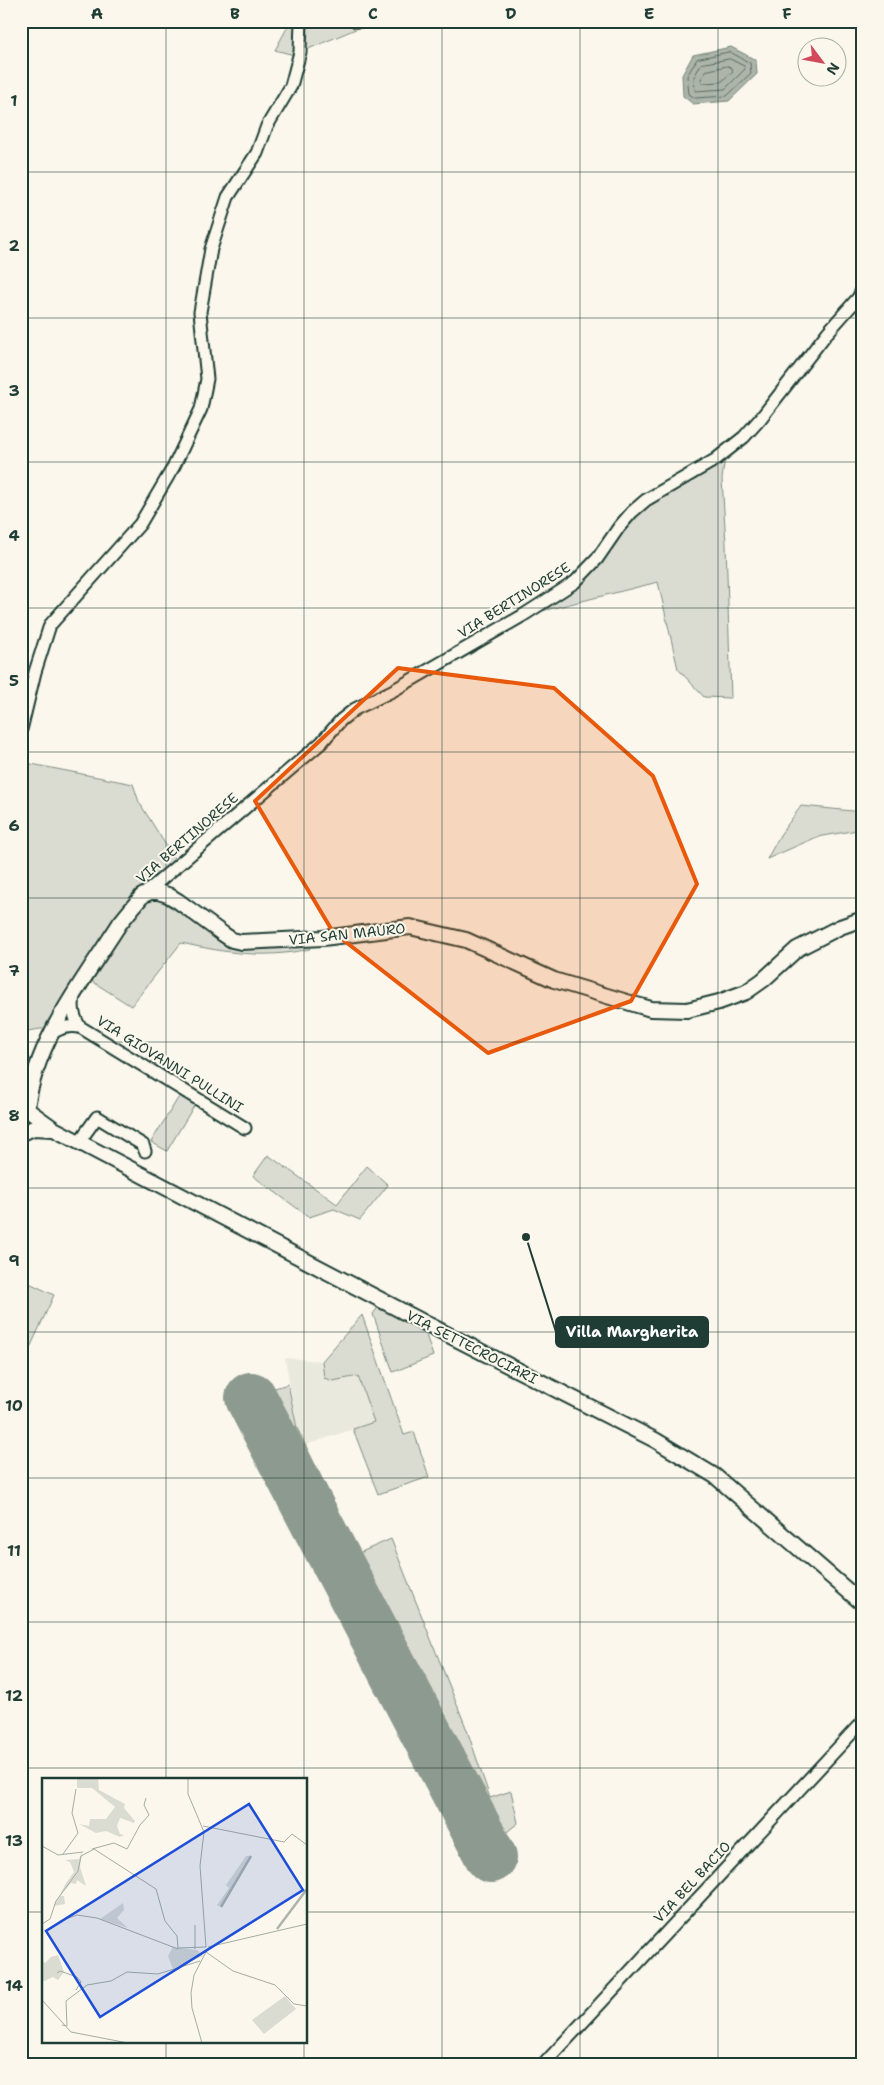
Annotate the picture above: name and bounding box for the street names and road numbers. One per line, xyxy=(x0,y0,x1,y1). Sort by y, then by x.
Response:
street label: VIA BERTINORESE xyxy=(454,558,574,642)
street label: VIA BERTINORESE xyxy=(132,789,242,887)
street label: VIA SAN MAURO xyxy=(288,919,406,949)
street label: VIA GIOVANNI PULLINI xyxy=(93,1011,247,1117)
street label: VIA SETTECROCIARI xyxy=(403,1306,541,1388)
street label: VIA BEL BACIO xyxy=(650,1837,734,1927)

